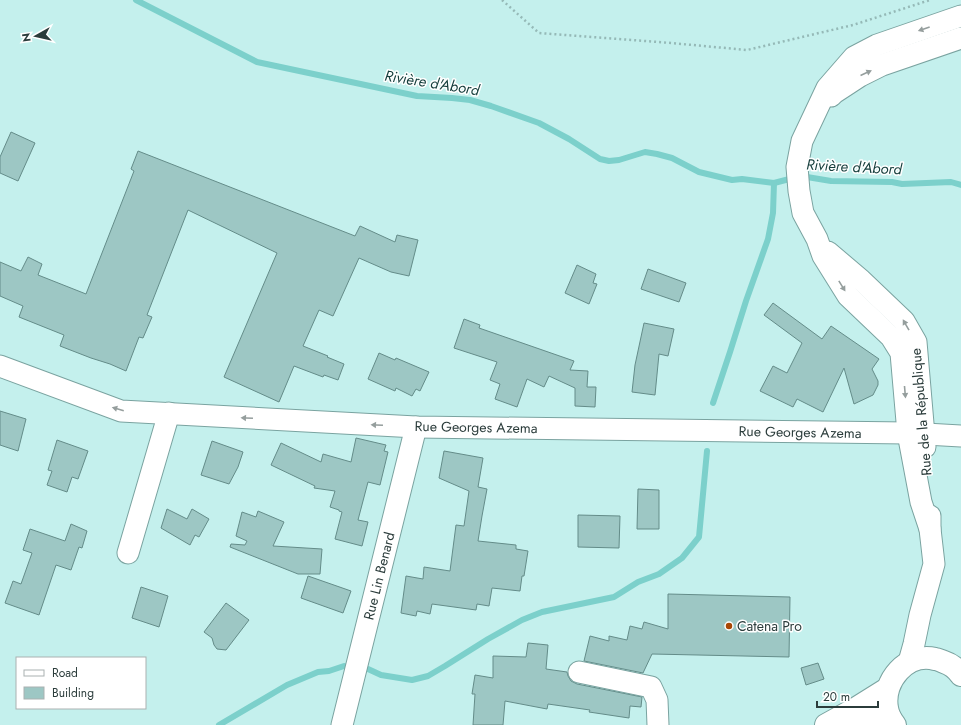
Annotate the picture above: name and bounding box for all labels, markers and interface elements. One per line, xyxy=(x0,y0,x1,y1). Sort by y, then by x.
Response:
north arrow xyxy=(16,16,56,56)
one-way arrow xyxy=(918,26,930,32)
text: N xyxy=(18,32,35,43)
water label: Rivière d'Abord xyxy=(383,65,482,101)
one-way arrow xyxy=(860,70,872,76)
water label: Rivière d'Abord xyxy=(806,154,903,181)
one-way arrow xyxy=(838,280,845,292)
one-way arrow xyxy=(903,319,910,331)
street label: Rue de la République xyxy=(905,347,937,477)
one-way arrow xyxy=(901,386,908,398)
one-way arrow xyxy=(112,406,124,412)
one-way arrow xyxy=(241,414,253,421)
street label: Rue Georges Azema xyxy=(414,416,538,438)
one-way arrow xyxy=(371,421,383,428)
street label: Rue Georges Azema xyxy=(738,421,862,443)
street label: Rue Lin Benard xyxy=(358,530,400,622)
place label: Catena Pro xyxy=(737,616,802,636)
marker: Catena Pro xyxy=(724,621,734,631)
legend xyxy=(16,657,146,709)
text: Road xyxy=(52,664,78,682)
scale bar xyxy=(817,683,878,709)
text: Building xyxy=(52,684,94,702)
text: 20 m xyxy=(823,688,850,706)

